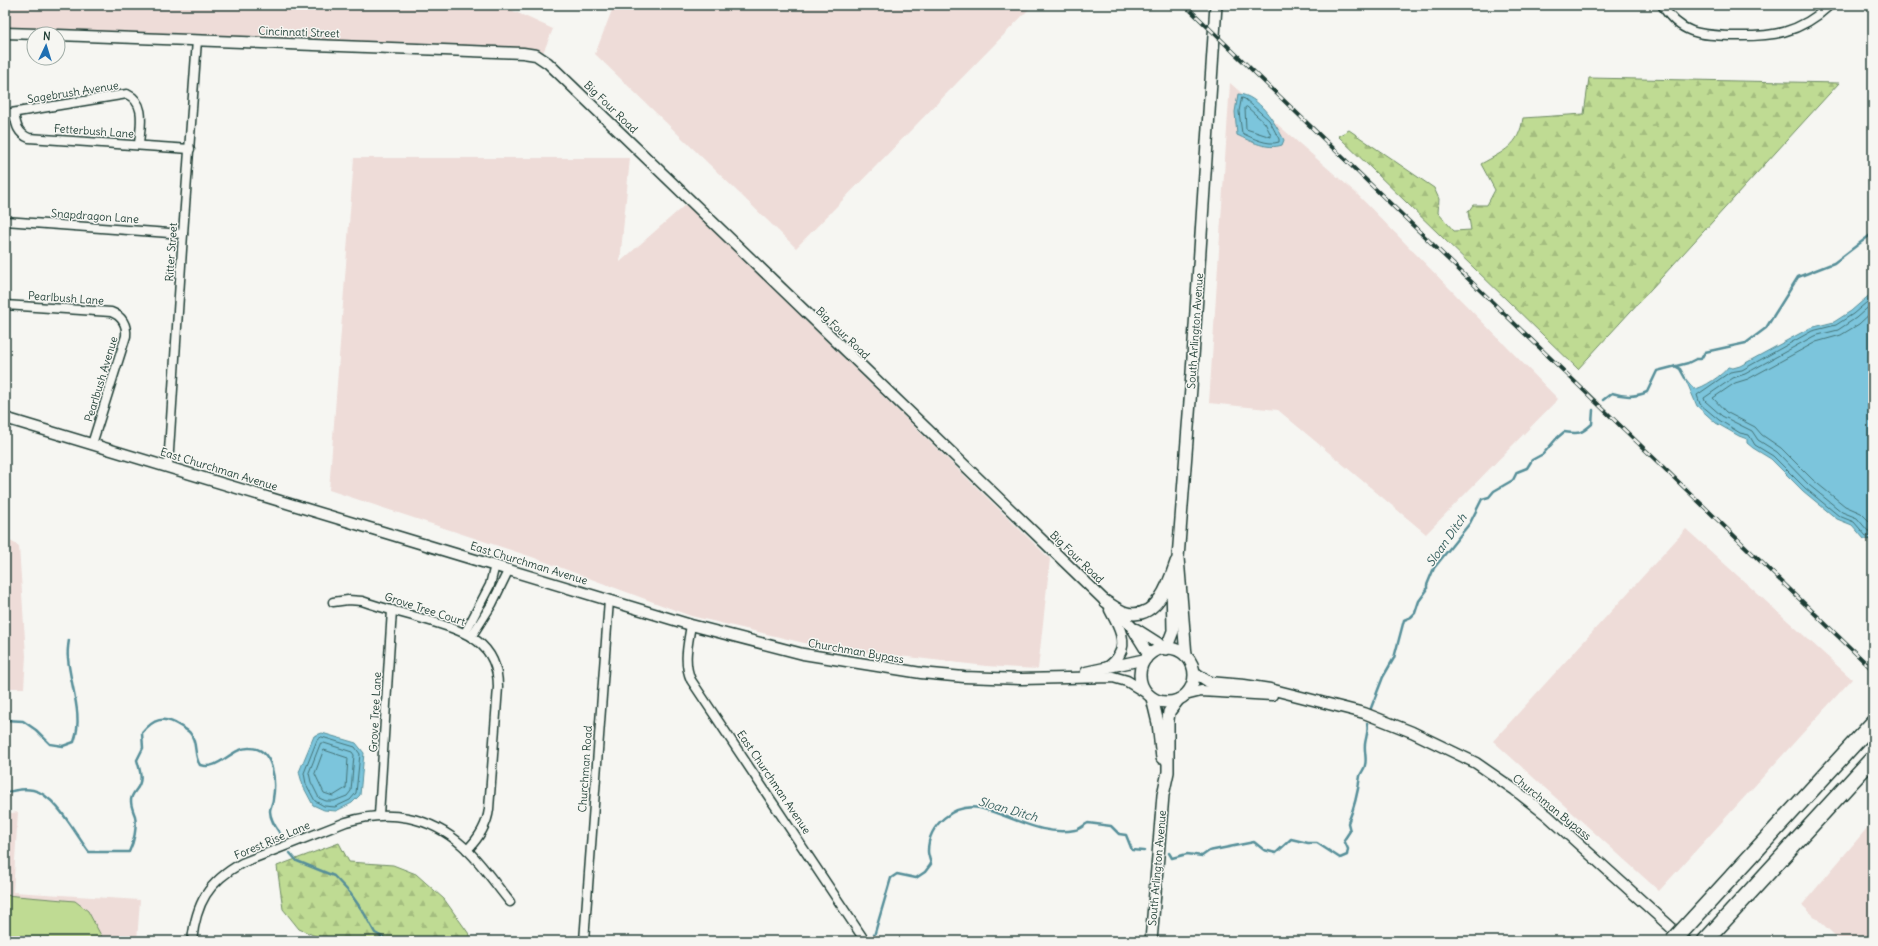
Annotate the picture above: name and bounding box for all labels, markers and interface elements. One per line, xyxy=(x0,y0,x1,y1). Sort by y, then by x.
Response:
street label: Cincinnati Street xyxy=(258,24,340,40)
north arrow xyxy=(26,26,66,66)
text: N xyxy=(42,29,51,43)
street label: Sagebrush Avenue xyxy=(26,78,120,106)
street label: Big Four Road xyxy=(581,78,641,137)
street label: Fetterbush Lane xyxy=(54,121,135,141)
street label: Snapdragon Lane xyxy=(51,206,139,226)
street label: Ritter Street xyxy=(162,222,180,282)
street label: South Arlington Avenue xyxy=(1184,273,1206,389)
street label: Pearlbush Lane xyxy=(27,288,105,308)
street label: Big Four Road xyxy=(813,304,873,363)
street label: Pearlbush Avenue xyxy=(81,334,121,423)
street label: East Churchman Avenue xyxy=(159,444,279,494)
water label: Sloan Ditch xyxy=(1422,510,1470,569)
street label: Big Four Road xyxy=(1047,528,1107,587)
street label: East Churchman Avenue xyxy=(469,538,589,588)
street label: Grove Tree Court xyxy=(383,589,467,629)
street label: Churchman Bypass xyxy=(807,636,905,666)
street label: Grove Tree Lane xyxy=(366,671,384,753)
street label: Churchman Road xyxy=(575,725,595,813)
street label: East Churchman Avenue xyxy=(734,728,814,837)
street label: Churchman Bypass xyxy=(1510,771,1594,843)
water label: Sloan Ditch xyxy=(977,793,1040,825)
street label: South Arlington Avenue xyxy=(1145,809,1169,926)
street label: Forest Rise Lane xyxy=(232,818,312,862)

